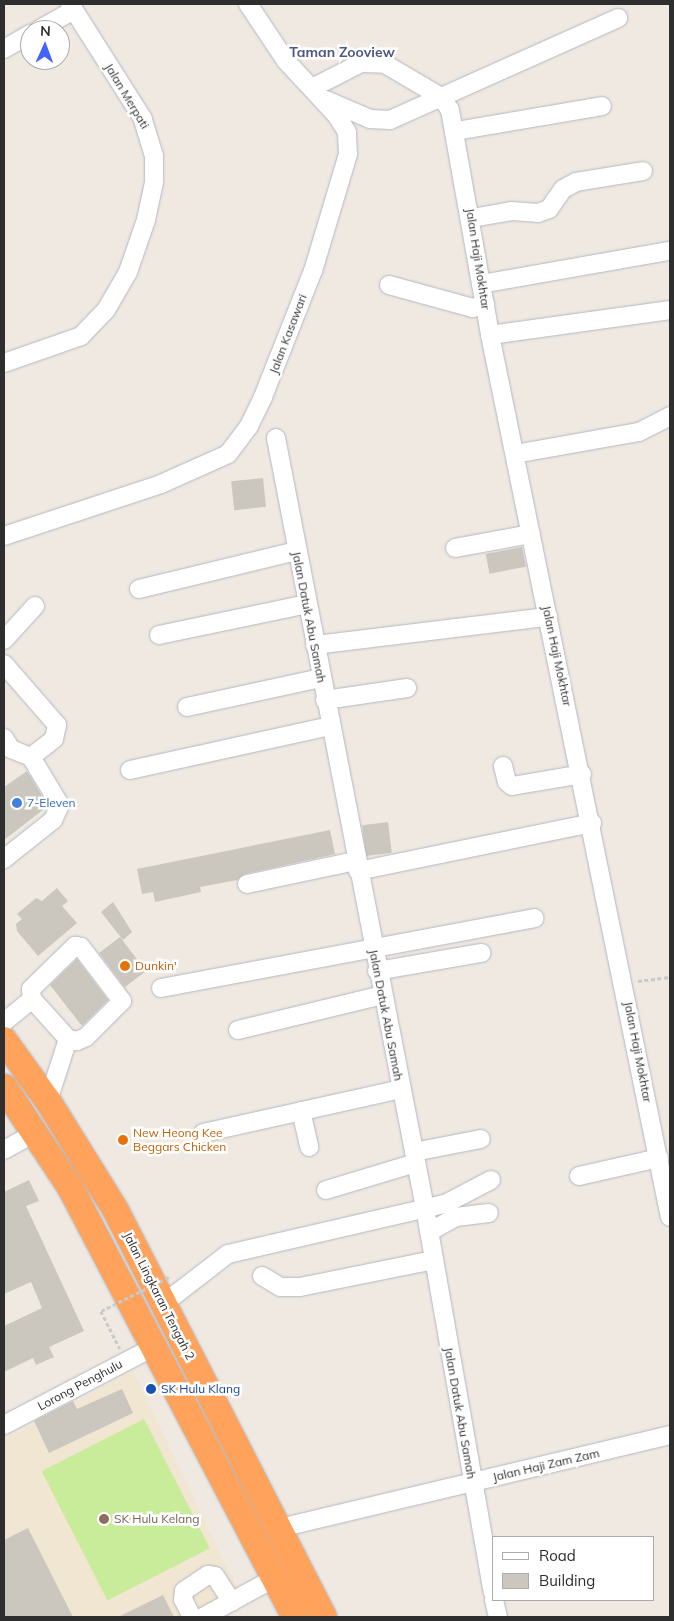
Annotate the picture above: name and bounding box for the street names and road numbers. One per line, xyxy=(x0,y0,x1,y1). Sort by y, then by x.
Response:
street label: Jalan Merpati xyxy=(102,61,152,131)
street label: Jalan Haji Mokhtar xyxy=(463,207,493,311)
street label: Jalan Kasawari xyxy=(266,292,310,376)
street label: Jalan Datuk Abu Samah xyxy=(289,550,329,684)
street label: Jalan Haji Mokhtar xyxy=(539,604,575,708)
street label: Jalan Datuk Abu Samah xyxy=(366,948,406,1082)
street label: Jalan Haji Mokhtar xyxy=(621,1000,655,1104)
street label: Jalan Lingkaran Tengah 2 xyxy=(120,1230,198,1362)
street label: Jalan Datuk Abu Samah xyxy=(441,1346,479,1480)
street label: Lorong Penghulu xyxy=(35,1357,125,1413)
street label: Jalan Haji Zam Zam xyxy=(491,1446,601,1484)

